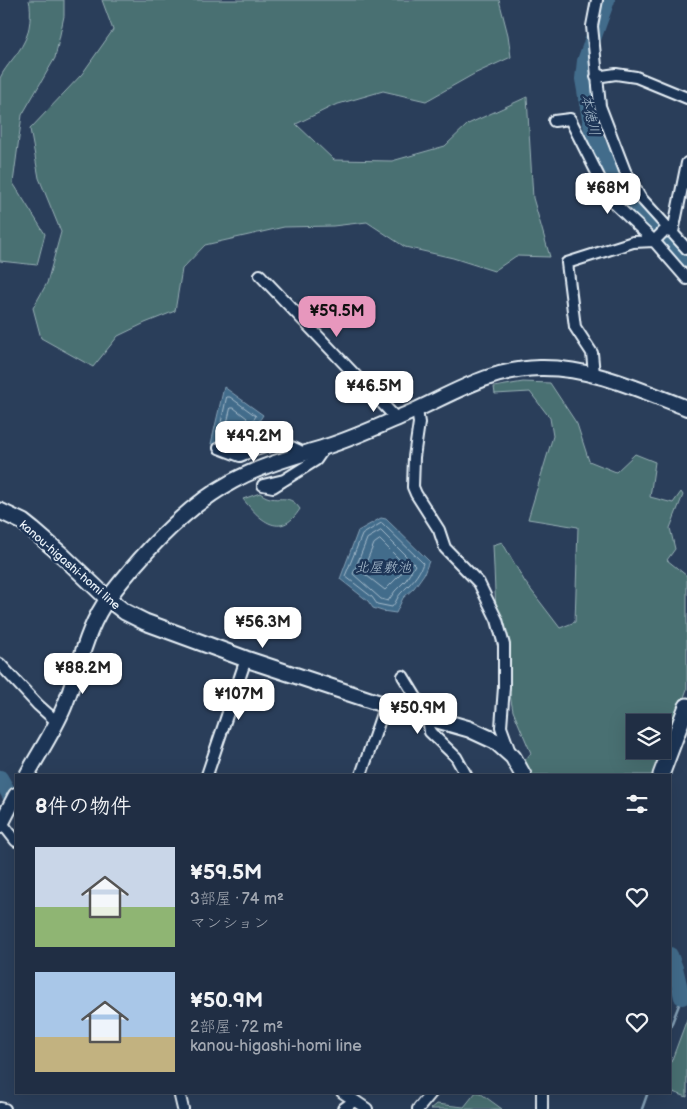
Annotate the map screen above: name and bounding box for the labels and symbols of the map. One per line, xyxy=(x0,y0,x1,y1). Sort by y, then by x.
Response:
water label: 本徳川 xyxy=(578,93,604,137)
pin: ¥68M xyxy=(578,172,638,215)
pin: ¥59.5M xyxy=(296,296,378,338)
pin: ¥46.5M xyxy=(333,370,415,413)
pin: ¥49.2M xyxy=(213,420,295,463)
street label: kanou-higashi-homi line xyxy=(16,517,123,613)
water label: 北屋敷池 xyxy=(355,559,412,576)
pin: ¥56.3M xyxy=(222,606,304,649)
pin: ¥88.2M xyxy=(42,652,124,695)
pin: ¥107M xyxy=(204,678,274,721)
pin: ¥50.9M xyxy=(377,692,459,735)

